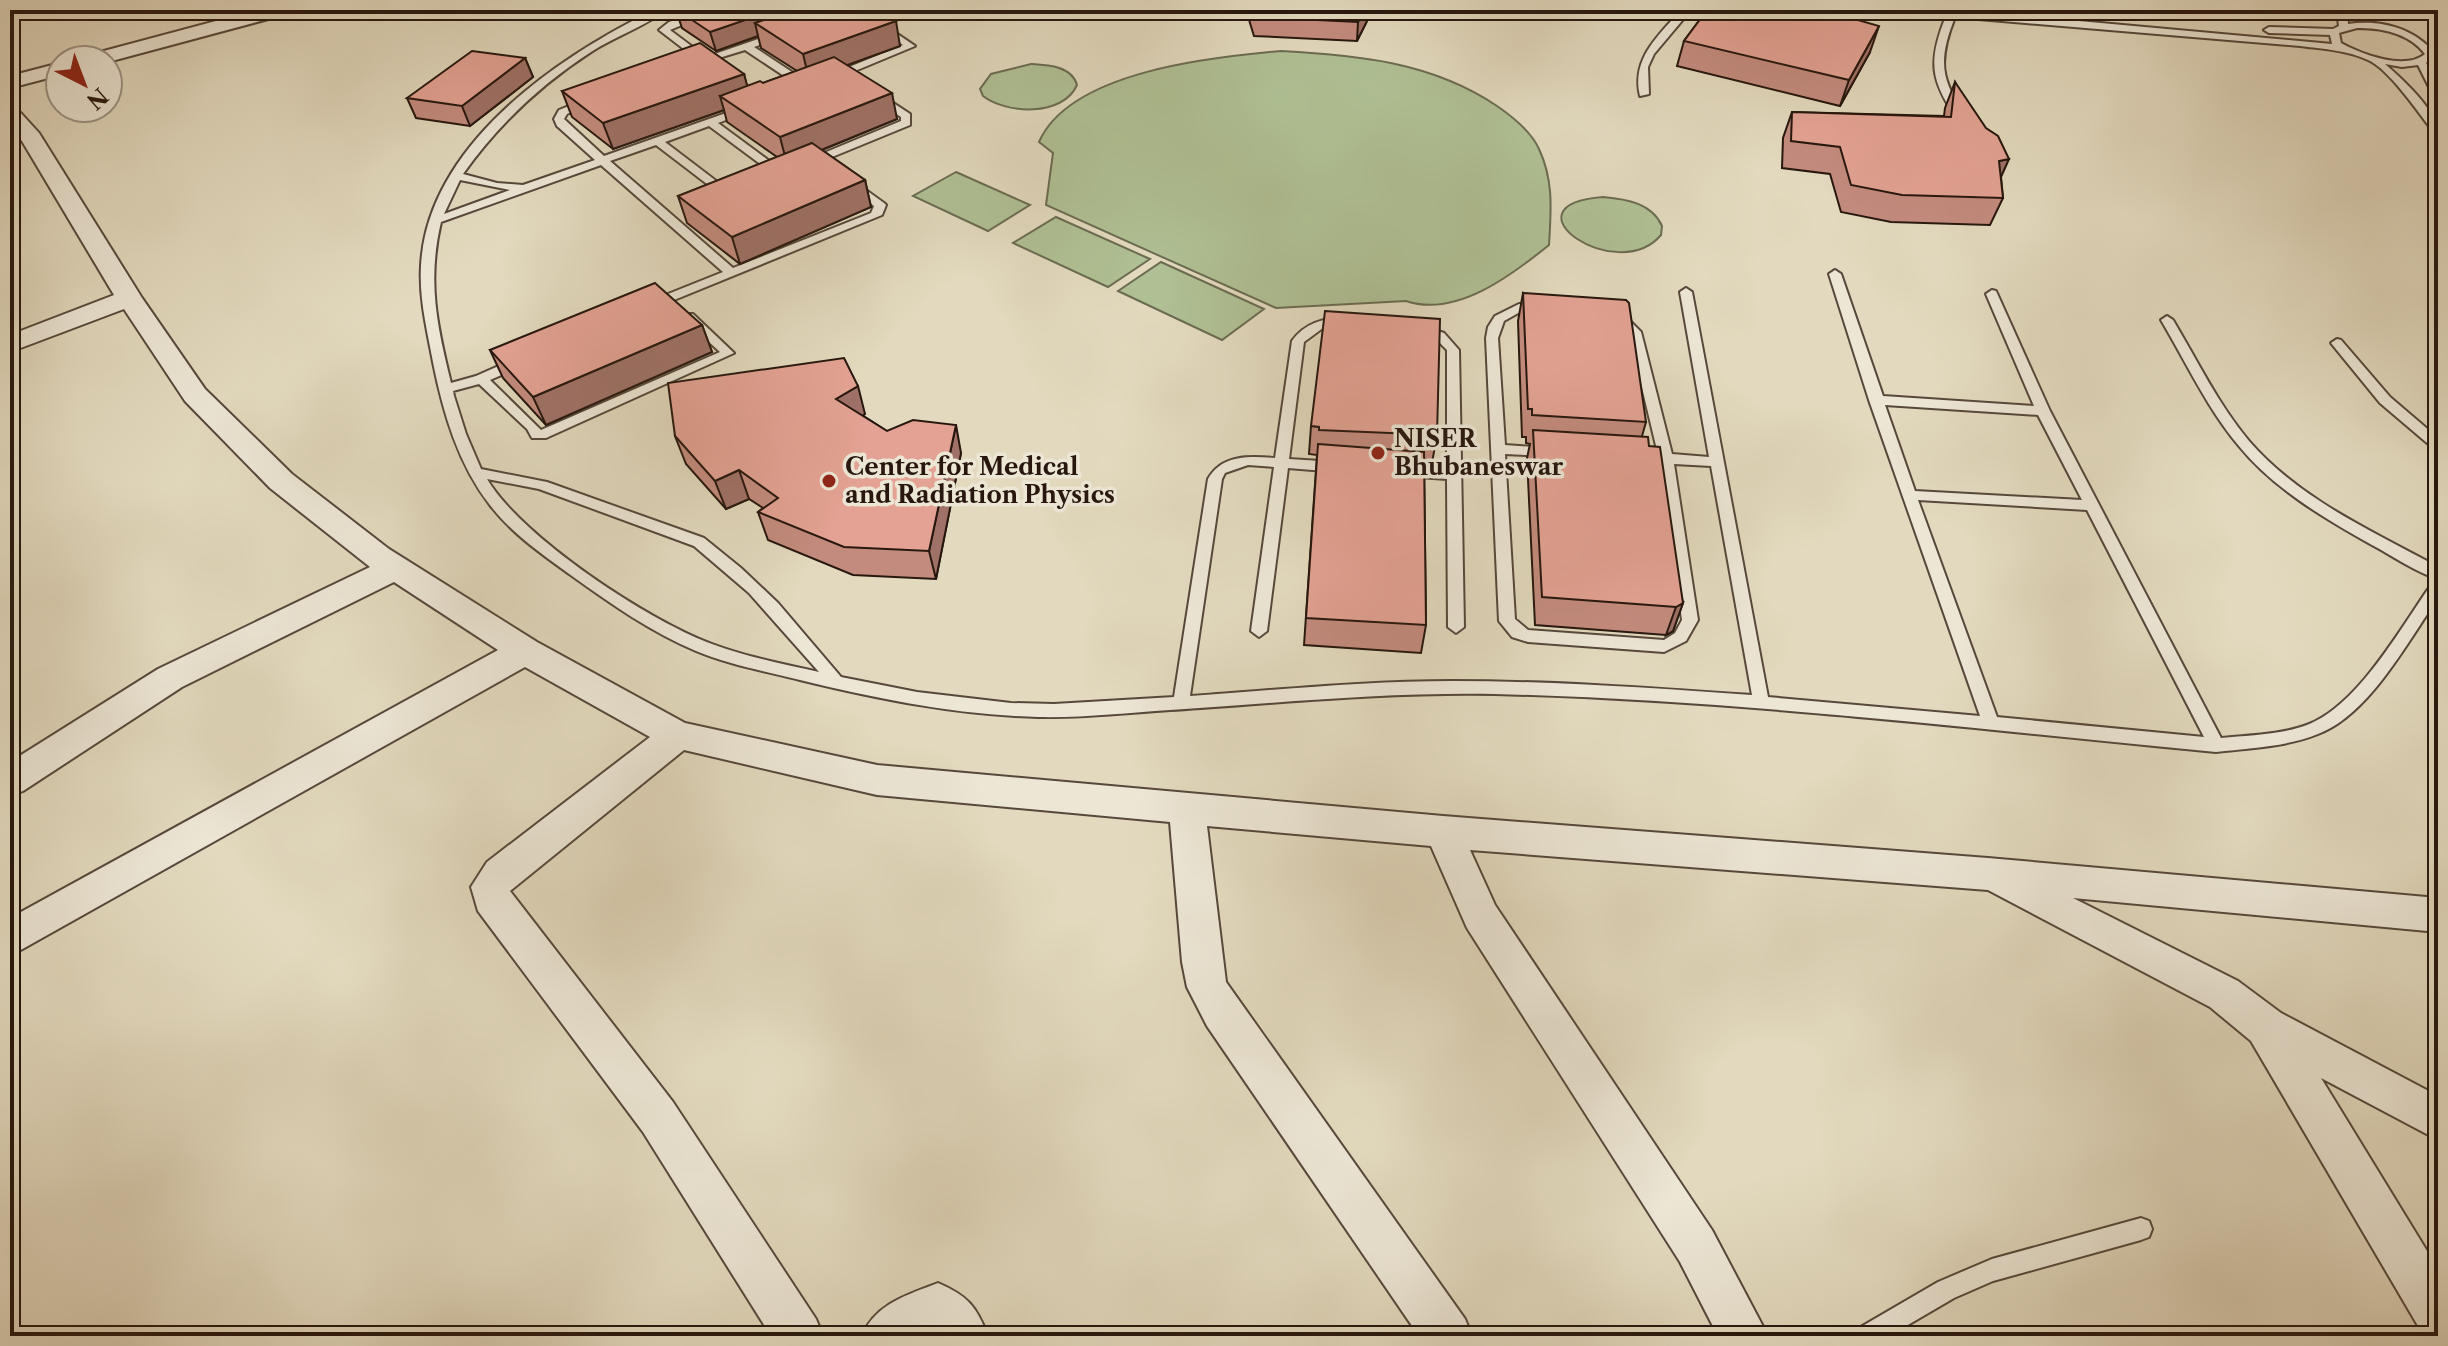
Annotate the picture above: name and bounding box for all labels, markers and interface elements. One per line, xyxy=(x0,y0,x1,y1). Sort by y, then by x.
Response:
north arrow xyxy=(44,44,124,124)
text: N xyxy=(81,82,113,115)
place label: NISER Bhubaneswar xyxy=(1394,424,1564,481)
marker: NISER Bhubaneswar xyxy=(1369,444,1387,462)
place label: Center for Medical and Radiation Physics xyxy=(845,452,1115,509)
marker: Center for Medical and Radiation Physics xyxy=(820,472,838,490)

